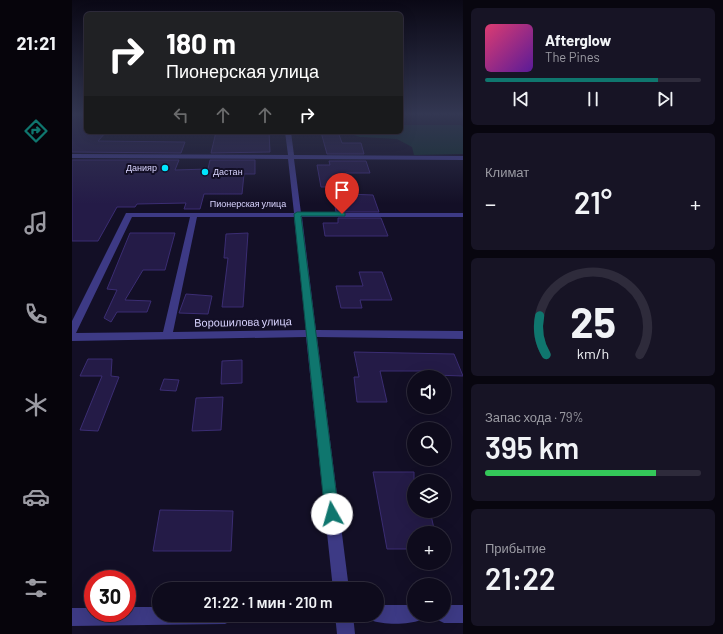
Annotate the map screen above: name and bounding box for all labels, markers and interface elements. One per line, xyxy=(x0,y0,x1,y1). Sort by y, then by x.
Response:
text: 180 m xyxy=(166,26,236,60)
icon: right xyxy=(100,28,152,80)
text: Afterglow xyxy=(545,31,611,49)
text: 21:21 xyxy=(16,32,56,54)
text: The Pines xyxy=(545,49,600,65)
text: Пионерская улица xyxy=(166,60,319,82)
icon: previous xyxy=(510,88,532,110)
icon: pause xyxy=(582,88,604,110)
icon: next xyxy=(654,88,676,110)
icon: left xyxy=(170,104,192,126)
icon: ahead xyxy=(212,104,234,126)
icon: ahead xyxy=(254,104,276,126)
icon: right xyxy=(296,104,318,126)
icon: directions xyxy=(22,117,50,145)
place label: Данияр xyxy=(126,162,157,173)
marker: Данияр xyxy=(160,163,170,173)
text: Климат xyxy=(485,164,529,180)
place label: Дастан xyxy=(213,166,243,177)
marker: Дастан xyxy=(200,167,210,177)
pin xyxy=(325,173,359,214)
icon: arrive xyxy=(331,179,353,201)
text: 21° xyxy=(574,184,612,220)
text: − xyxy=(485,190,496,216)
text: + xyxy=(690,190,701,216)
street label: Пионерская улица xyxy=(210,198,286,209)
icon: music xyxy=(22,209,50,237)
text: 25 xyxy=(570,296,616,346)
icon: phone xyxy=(22,300,50,328)
street label: Ворошилова улица xyxy=(194,314,293,329)
text: km/h xyxy=(577,345,609,362)
map controls xyxy=(407,370,451,622)
button: sound xyxy=(407,370,451,414)
icon: climate xyxy=(22,391,50,419)
text: Запас хода · 79% xyxy=(485,409,583,425)
button: search xyxy=(407,422,451,466)
text: 395 km xyxy=(485,429,579,465)
button: layers xyxy=(407,474,451,518)
icon: car xyxy=(22,483,50,511)
position arrow xyxy=(311,493,353,535)
button: + xyxy=(407,526,451,570)
text: Прибытие xyxy=(485,540,546,556)
text: 21:22 xyxy=(485,560,556,596)
speed limit sign: 30 xyxy=(84,570,136,622)
icon: filters xyxy=(22,574,50,602)
button: − xyxy=(407,578,451,622)
text: 21:22 · 1 мин · 210 m xyxy=(203,593,333,611)

